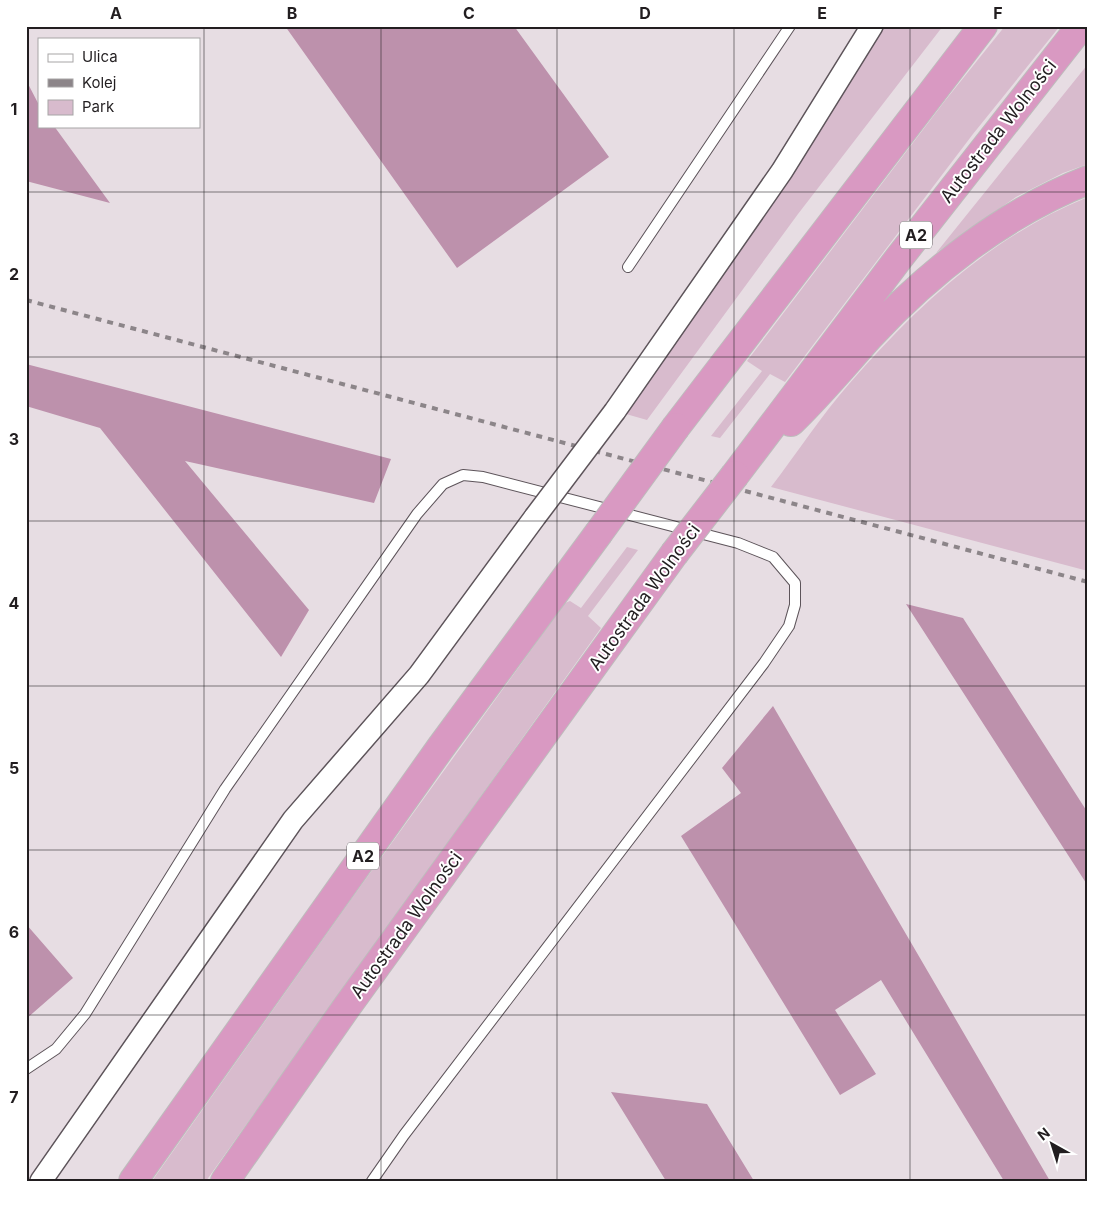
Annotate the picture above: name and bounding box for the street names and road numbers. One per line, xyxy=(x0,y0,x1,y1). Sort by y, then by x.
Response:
street label: Autostrada Wolności xyxy=(936,55,1060,207)
road number: A2 xyxy=(900,222,932,248)
street label: Autostrada Wolności xyxy=(584,520,704,674)
road number: A2 xyxy=(347,842,379,869)
street label: Autostrada Wolności xyxy=(346,848,466,1002)

